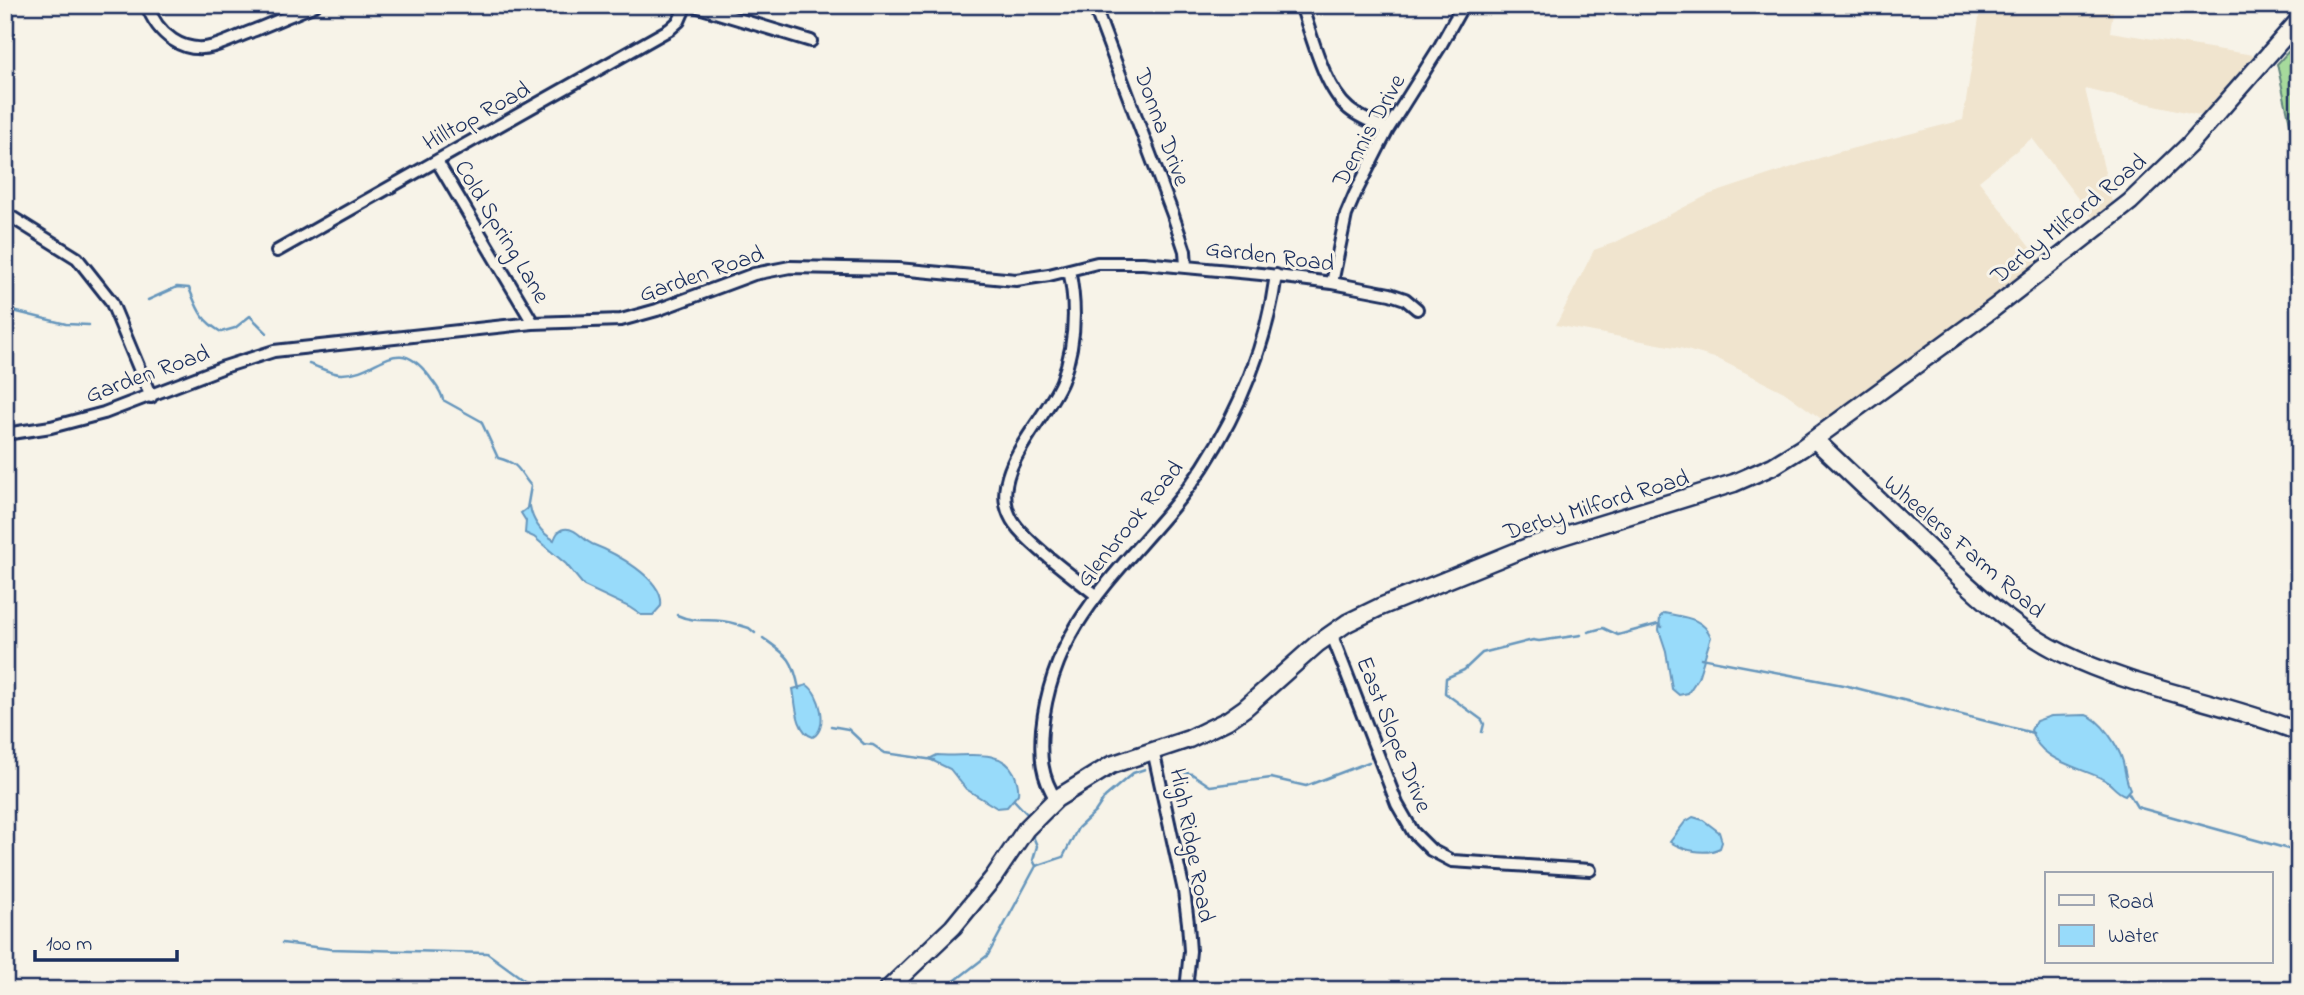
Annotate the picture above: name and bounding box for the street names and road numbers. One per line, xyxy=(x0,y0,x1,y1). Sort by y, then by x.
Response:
street label: Donna Drive xyxy=(1123,63,1198,192)
street label: Dennis Drive xyxy=(1324,68,1416,195)
street label: Hilltop Road xyxy=(417,73,538,161)
street label: Derby Milford Road xyxy=(1983,146,2156,295)
street label: Cold Spring Lane xyxy=(444,154,558,311)
street label: Garden Road xyxy=(1203,232,1337,283)
street label: Garden Road xyxy=(635,238,769,313)
street label: Garden Road xyxy=(81,337,215,414)
street label: Glenbrook Road xyxy=(1069,453,1194,596)
street label: Derby Milford Road xyxy=(1499,461,1694,552)
street label: Wheelers Farm Road xyxy=(1875,468,2052,629)
street label: East Slope Drive xyxy=(1345,652,1440,819)
street label: High Ridge Road xyxy=(1158,765,1223,926)

